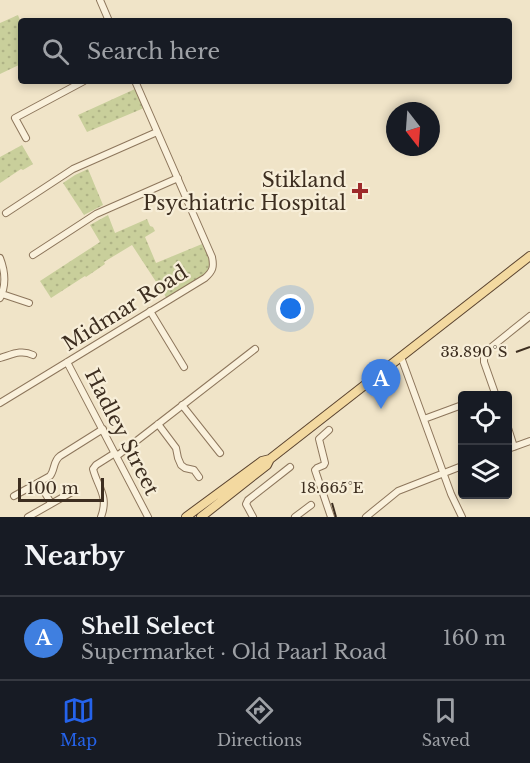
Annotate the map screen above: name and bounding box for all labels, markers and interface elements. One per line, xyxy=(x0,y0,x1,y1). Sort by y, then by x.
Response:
search box xyxy=(18,18,512,84)
icon: search xyxy=(39,35,72,68)
text: Search here xyxy=(87,38,220,65)
north arrow xyxy=(386,102,440,156)
place label: Stikland Psychiatric Hospital xyxy=(143,168,346,215)
marker: Stikland Psychiatric Hospital xyxy=(351,182,369,200)
street label: Midmar Road xyxy=(58,260,192,356)
your location xyxy=(276,294,305,323)
text: 33.890°S xyxy=(441,342,507,361)
pin: A xyxy=(362,360,400,409)
street label: Hadley Street xyxy=(80,365,164,500)
map controls xyxy=(458,391,512,499)
button: locate xyxy=(458,391,512,445)
button: layers xyxy=(458,445,512,499)
scale bar xyxy=(18,475,104,502)
text: 100 m xyxy=(27,478,79,498)
text: 18.665°E xyxy=(300,478,364,497)
text: Nearby xyxy=(24,540,125,572)
text: Shell Select xyxy=(81,613,215,640)
text: A xyxy=(35,626,52,650)
text: 160 m xyxy=(443,626,506,650)
text: Supermarket · Old Paarl Road xyxy=(81,640,387,664)
tab: Map xyxy=(60,694,97,750)
tab: Directions xyxy=(217,694,302,750)
tab: Saved xyxy=(422,694,470,750)

